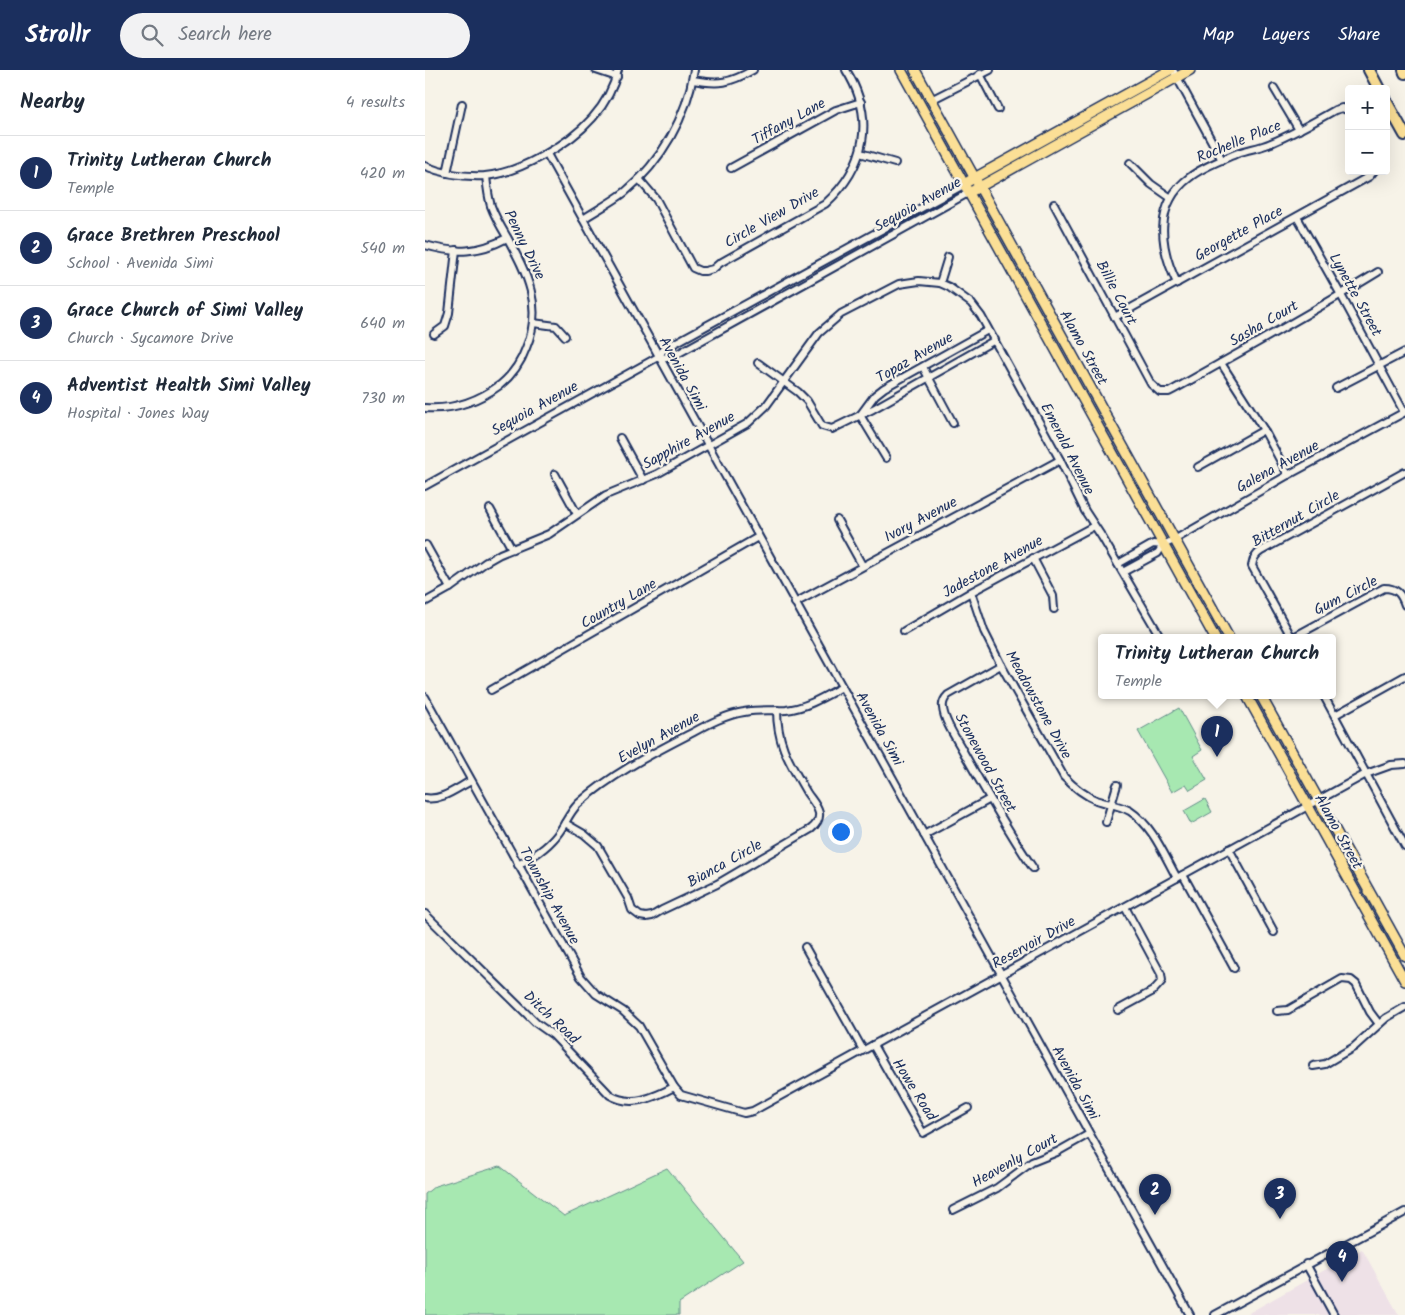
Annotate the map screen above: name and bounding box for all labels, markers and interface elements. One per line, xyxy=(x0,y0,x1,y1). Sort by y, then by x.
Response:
search box xyxy=(120,13,470,58)
text: Strollr xyxy=(25,16,90,55)
text: Search here xyxy=(178,20,272,50)
icon: search xyxy=(138,21,166,49)
text: Map xyxy=(1203,21,1234,50)
text: Layers xyxy=(1262,21,1310,50)
text: Share xyxy=(1338,21,1380,50)
map controls xyxy=(1345,85,1390,175)
button: + xyxy=(1345,85,1390,130)
text: Nearby xyxy=(20,86,85,119)
text: 4 results xyxy=(346,90,405,115)
street label: Tiffany Lane xyxy=(748,92,830,152)
street label: Rochelle Place xyxy=(1193,114,1285,170)
button: − xyxy=(1345,130,1390,175)
text: Trinity Lutheran Church xyxy=(67,146,271,176)
text: 1 xyxy=(34,161,38,186)
text: 420 m xyxy=(360,161,405,186)
street label: Sequoia Avenue xyxy=(870,171,966,239)
text: Temple xyxy=(67,176,114,201)
street label: Circle View Drive xyxy=(720,181,824,255)
street label: Georgette Place xyxy=(1190,200,1288,268)
street label: Penny Drive xyxy=(497,206,551,284)
text: Grace Brethren Preschool xyxy=(67,221,280,251)
text: 2 xyxy=(31,236,41,261)
text: 540 m xyxy=(360,236,405,261)
street label: Lynette Street xyxy=(1322,249,1388,341)
text: School · Avenida Simi xyxy=(67,251,213,276)
street label: Billie Court xyxy=(1089,256,1143,330)
street label: Sasha Court xyxy=(1225,294,1303,353)
text: Grace Church of Simi Valley xyxy=(67,296,303,326)
street label: Alamo Street xyxy=(1052,306,1114,390)
text: 3 xyxy=(32,311,40,336)
text: 640 m xyxy=(360,311,405,336)
text: Church · Sycamore Drive xyxy=(67,326,233,351)
street label: Topaz Avenue xyxy=(872,326,958,390)
street label: Avenida Simi xyxy=(652,333,713,417)
text: Adventist Health Simi Valley xyxy=(67,371,311,401)
street label: Sequoia Avenue xyxy=(487,375,583,443)
text: 4 xyxy=(32,386,40,411)
text: 730 m xyxy=(361,386,405,411)
street label: Emerald Avenue xyxy=(1033,399,1101,500)
text: Hospital · Jones Way xyxy=(67,401,209,426)
street label: Sapphire Avenue xyxy=(638,405,740,476)
street label: Galena Avenue xyxy=(1232,434,1324,500)
street label: Bitternut Circle xyxy=(1248,484,1345,554)
street label: Ivory Avenue xyxy=(880,491,962,549)
street label: Jadestone Avenue xyxy=(938,529,1048,605)
street label: Gum Circle xyxy=(1310,570,1382,622)
street label: Country Lane xyxy=(576,572,662,636)
popup xyxy=(1098,634,1336,699)
text: Trinity Lutheran Church xyxy=(1115,639,1319,669)
street label: Meadowstone Drive xyxy=(998,646,1078,764)
text: Temple xyxy=(1115,669,1162,694)
street label: Avenida Simi xyxy=(849,688,910,772)
street label: Evelyn Avenue xyxy=(613,705,705,770)
street label: Stonewood Street xyxy=(948,709,1022,817)
pin: 1 xyxy=(1201,716,1233,757)
street label: Alamo Street xyxy=(1307,790,1369,874)
your location xyxy=(828,819,854,845)
street label: Bianca Circle xyxy=(683,833,767,894)
street label: Township Avenue xyxy=(512,843,586,949)
street label: Reservoir Drive xyxy=(988,910,1081,976)
street label: Ditch Road xyxy=(517,985,585,1051)
street label: Avenida Simi xyxy=(1045,1042,1106,1126)
street label: Howe Road xyxy=(885,1054,943,1126)
street label: Heavenly Court xyxy=(967,1127,1063,1195)
pin: 2 xyxy=(1139,1174,1171,1215)
pin: 3 xyxy=(1264,1178,1296,1219)
pin: 4 xyxy=(1326,1241,1358,1282)

